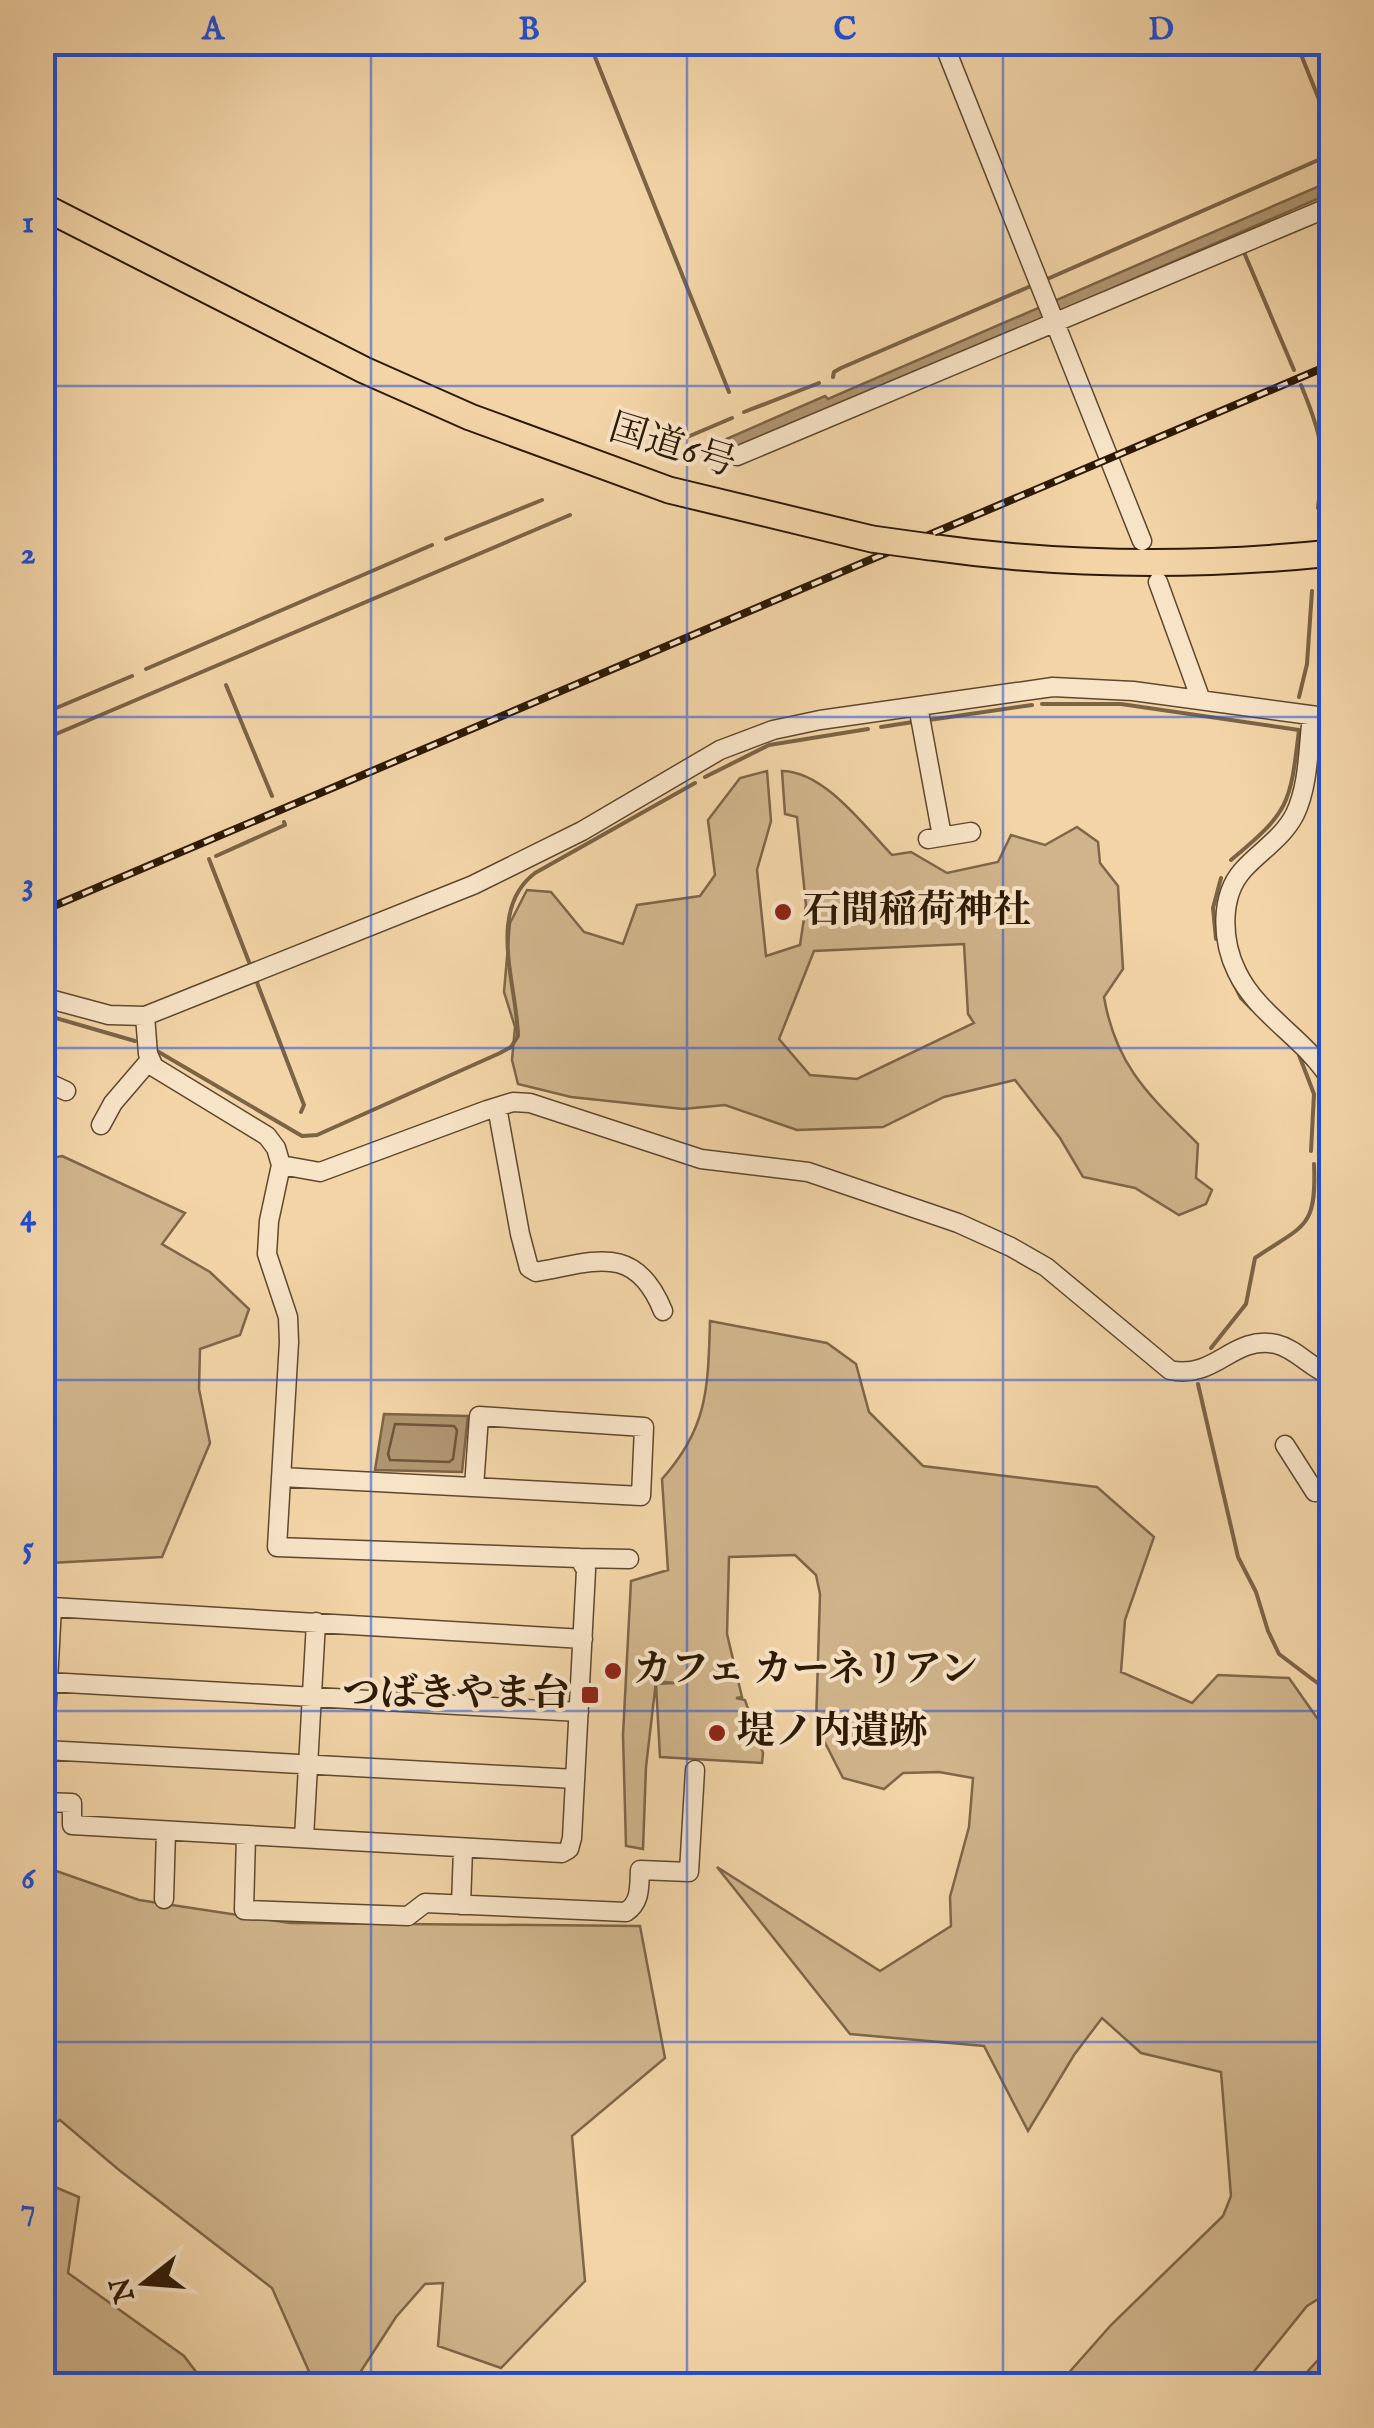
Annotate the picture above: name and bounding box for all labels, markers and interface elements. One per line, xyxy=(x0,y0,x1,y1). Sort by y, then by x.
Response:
text: A xyxy=(200,10,225,51)
text: B xyxy=(518,10,540,51)
text: C xyxy=(834,10,857,51)
text: D xyxy=(1148,10,1174,51)
text: 1 xyxy=(22,203,34,244)
street label: 国道6号 xyxy=(603,405,741,489)
text: 2 xyxy=(20,534,36,575)
text: 3 xyxy=(22,865,34,906)
place label: 石間稲荷神社 xyxy=(803,888,1031,936)
marker: 石間稲荷神社 xyxy=(772,901,794,923)
text: 4 xyxy=(20,1196,36,1237)
text: 5 xyxy=(22,1528,34,1569)
place label: カフェ カーネリアン xyxy=(633,1647,978,1695)
marker: カフェ カーネリアン xyxy=(602,1660,624,1682)
place label: つばきやま台 xyxy=(342,1671,570,1719)
marker: つばきやま台 xyxy=(579,1684,601,1706)
place label: 堤ノ内遺跡 xyxy=(737,1709,927,1757)
marker: 堤ノ内遺跡 xyxy=(706,1722,728,1744)
text: 6 xyxy=(21,1859,36,1900)
text: 7 xyxy=(21,2190,35,2231)
north arrow xyxy=(95,2233,195,2333)
text: N xyxy=(103,2273,144,2307)

